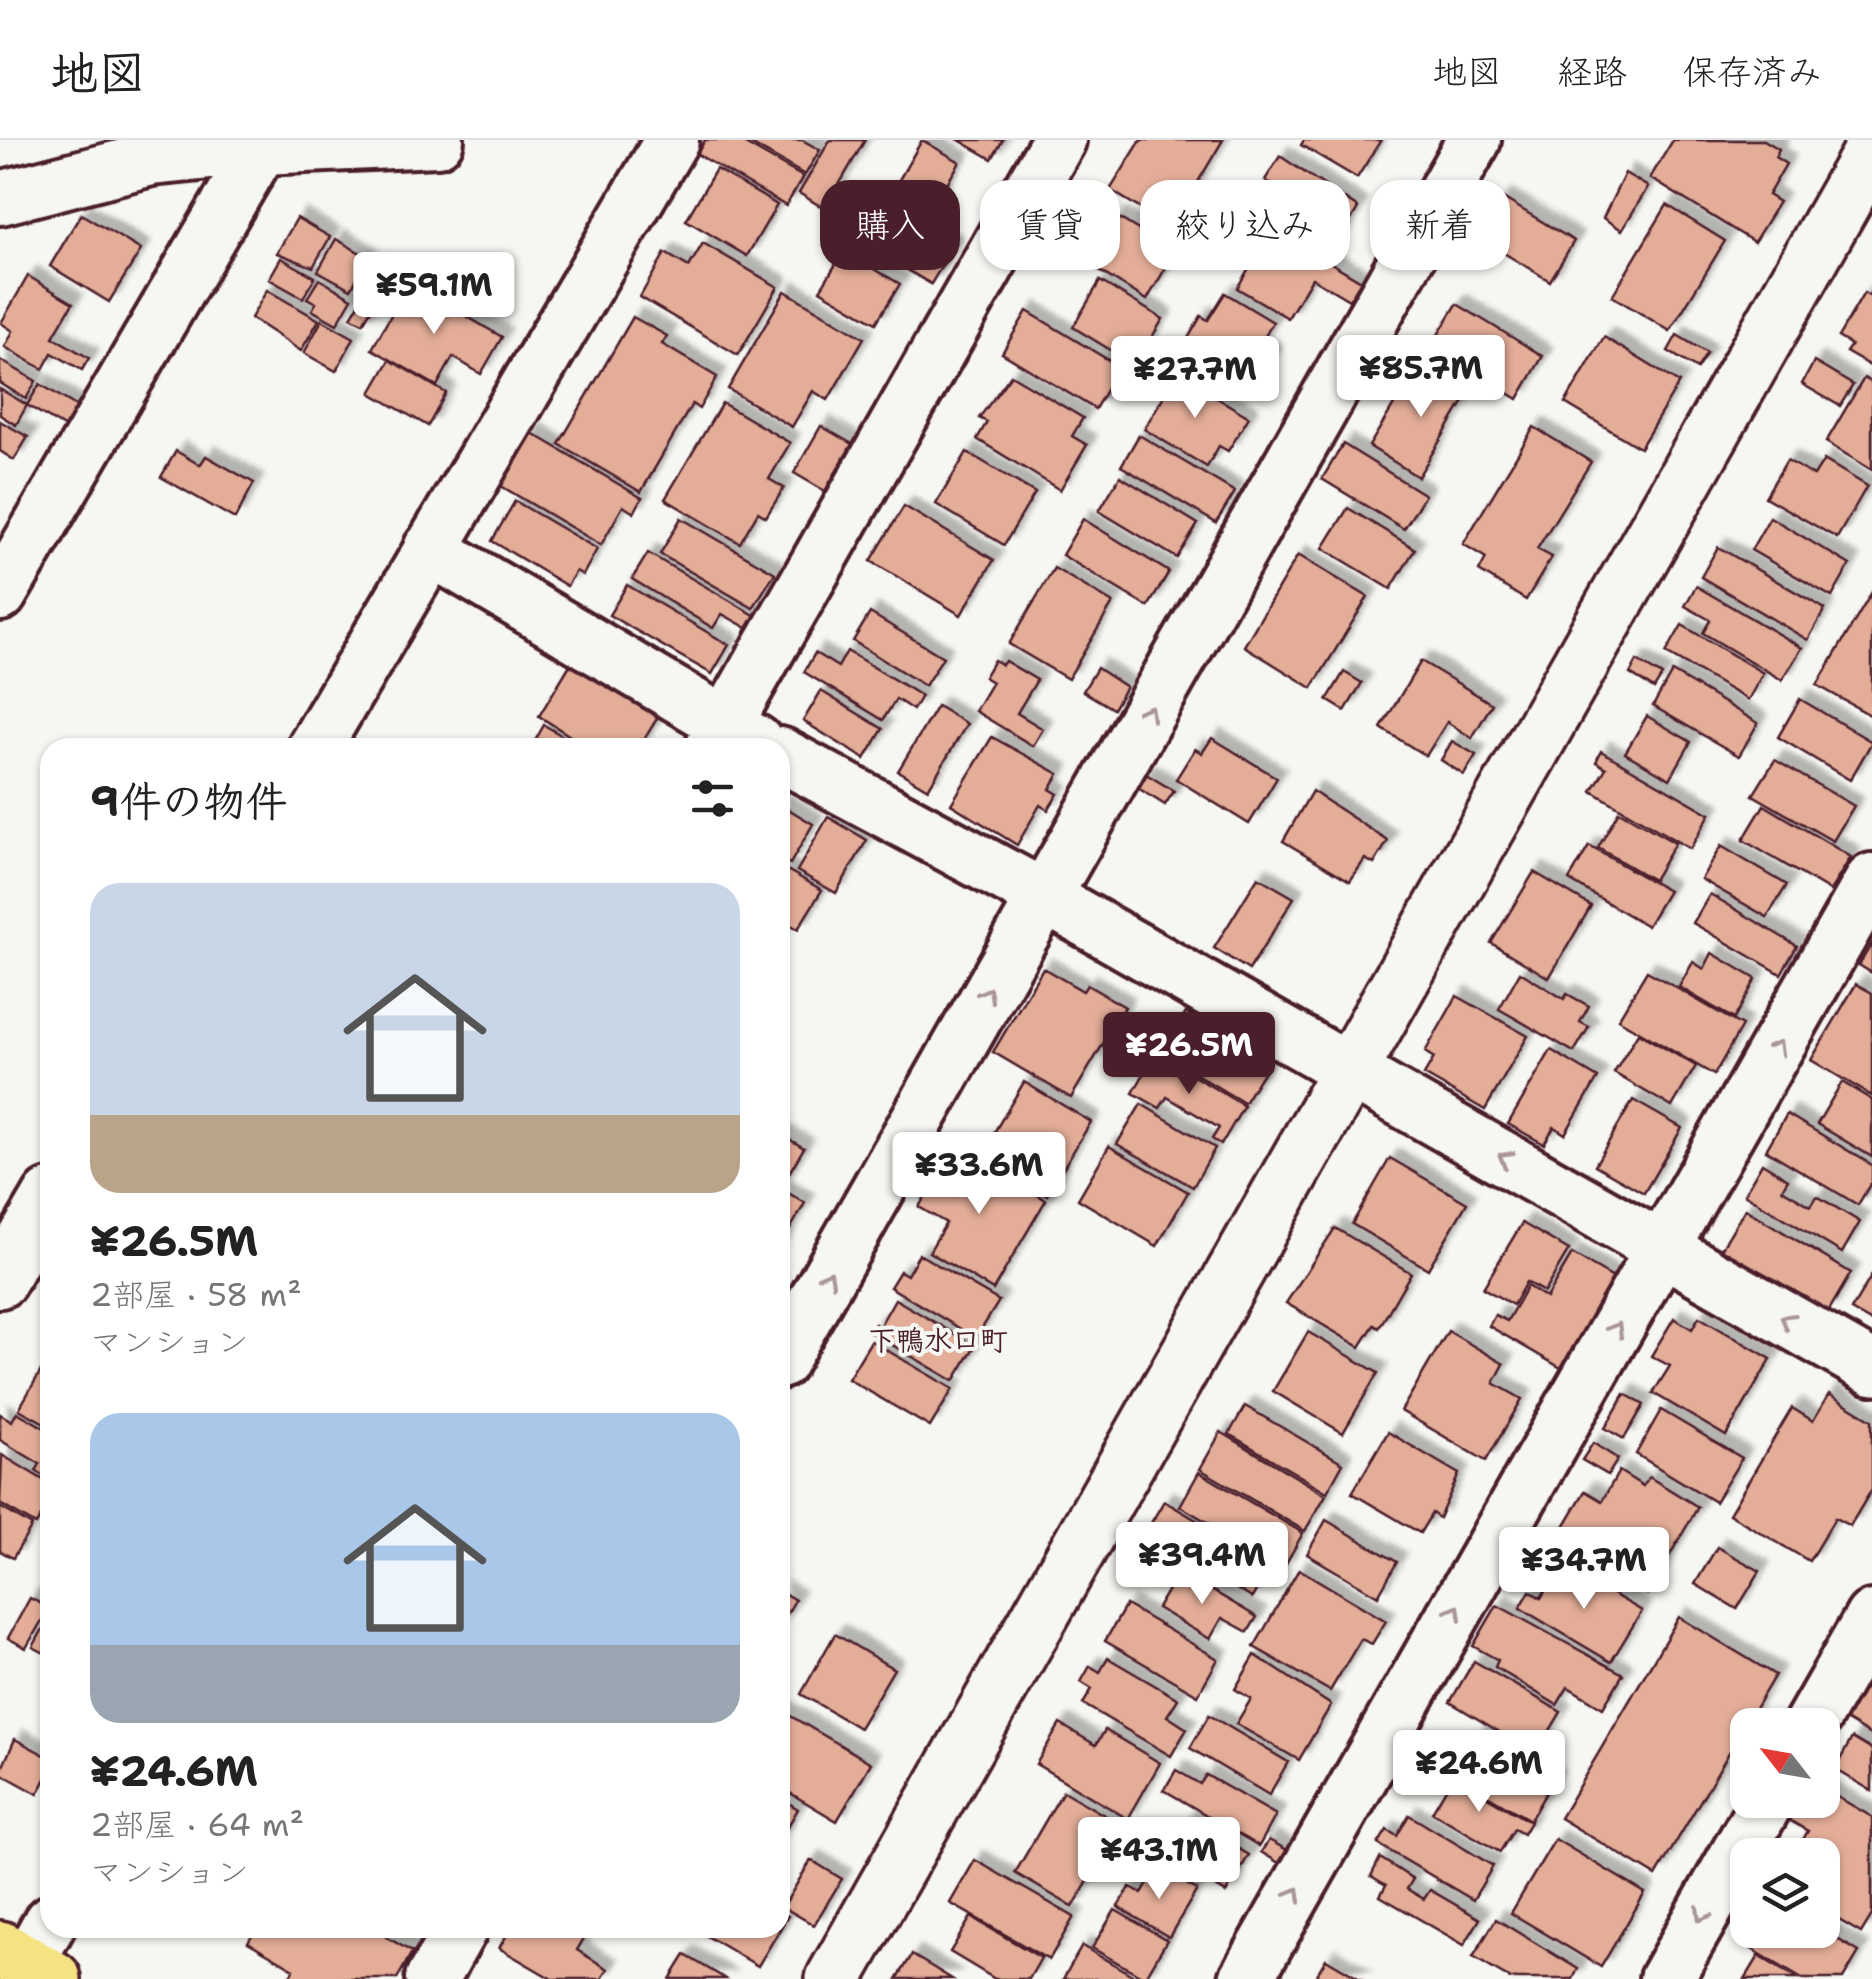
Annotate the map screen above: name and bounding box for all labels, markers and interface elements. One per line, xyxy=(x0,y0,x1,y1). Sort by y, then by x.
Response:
text: 地図 xyxy=(50,41,146,105)
text: 地図 xyxy=(1432,48,1502,95)
text: 経路 xyxy=(1557,48,1627,95)
text: 保存済み xyxy=(1682,48,1822,95)
chip: 購入 xyxy=(820,180,960,270)
chip: 賃貸 xyxy=(980,180,1120,270)
chip: 絞り込み xyxy=(1140,180,1350,270)
chip: 新着 xyxy=(1370,180,1510,270)
pin: ¥59.1M xyxy=(353,252,515,337)
text: ¥59.1M xyxy=(375,263,493,306)
pin: ¥85.7M xyxy=(1340,335,1502,420)
pin: ¥27.7M xyxy=(1114,336,1276,421)
text: ¥85.7M xyxy=(1359,346,1483,389)
text: ¥27.7M xyxy=(1133,347,1257,390)
one-way arrow xyxy=(1136,704,1155,722)
icon: filters xyxy=(685,771,740,826)
text: 9件の物件 xyxy=(90,773,287,829)
icon: home xyxy=(325,948,505,1128)
one-way arrow xyxy=(975,987,995,1005)
pin: ¥26.5M xyxy=(1108,1012,1270,1097)
text: ¥26.5M xyxy=(1125,1023,1253,1066)
one-way arrow xyxy=(1765,1040,1784,1058)
pin: ¥33.6M xyxy=(898,1132,1060,1217)
text: ¥33.6M xyxy=(914,1143,1044,1186)
one-way arrow xyxy=(1498,1151,1516,1170)
text: ¥26.5M xyxy=(90,1213,258,1269)
one-way arrow xyxy=(815,1270,835,1288)
text: 2部屋 · 58 m² xyxy=(90,1273,302,1316)
one-way arrow xyxy=(1780,1312,1798,1332)
text: マンション xyxy=(90,1320,249,1363)
district label: 下鴨水口町 xyxy=(868,1321,1008,1359)
one-way arrow xyxy=(1604,1322,1623,1340)
icon: home xyxy=(325,1478,505,1658)
pin: ¥39.4M xyxy=(1121,1522,1283,1607)
pin: ¥34.7M xyxy=(1503,1527,1665,1612)
text: ¥39.4M xyxy=(1138,1533,1266,1576)
text: ¥34.7M xyxy=(1521,1538,1647,1581)
one-way arrow xyxy=(1443,1605,1463,1623)
north arrow xyxy=(1730,1708,1840,1818)
map controls xyxy=(1730,1708,1840,1948)
pin: ¥24.6M xyxy=(1398,1730,1560,1815)
text: ¥24.6M xyxy=(1415,1741,1543,1784)
text: ¥24.6M xyxy=(90,1743,258,1799)
text: 2部屋 · 64 m² xyxy=(90,1803,304,1846)
pin: ¥43.1M xyxy=(1078,1817,1240,1902)
text: ¥43.1M xyxy=(1100,1828,1218,1871)
button: layers xyxy=(1730,1838,1840,1948)
text: マンション xyxy=(90,1850,249,1893)
one-way arrow xyxy=(1282,1887,1302,1905)
one-way arrow xyxy=(1695,1904,1714,1922)

